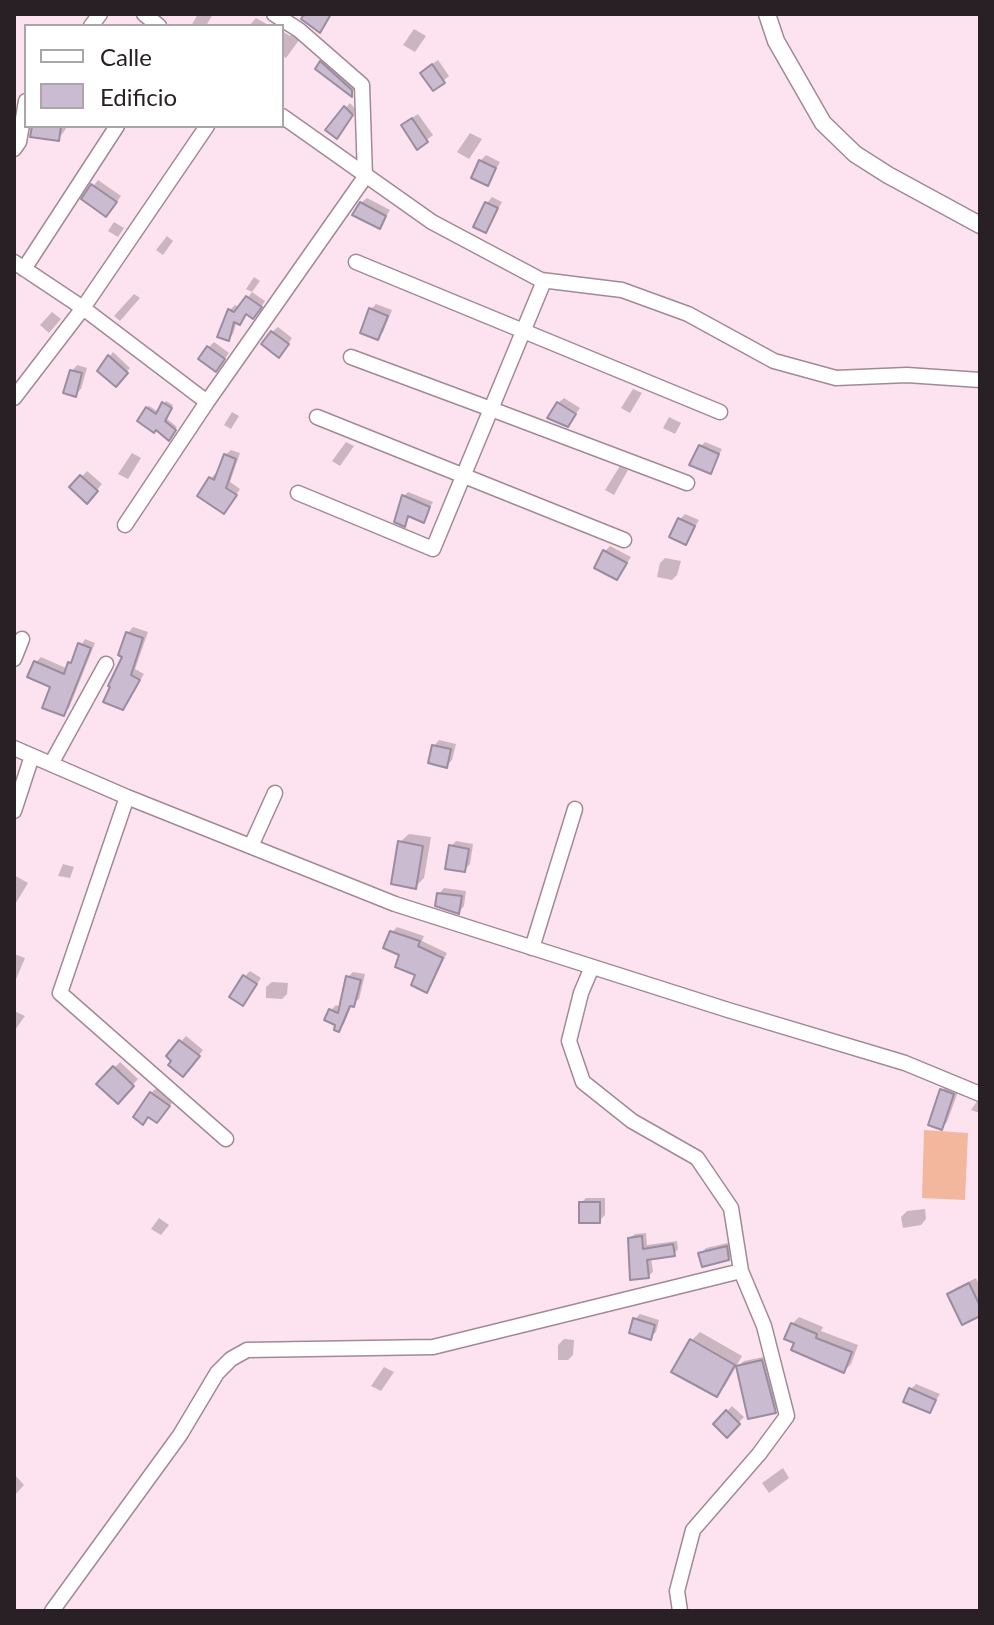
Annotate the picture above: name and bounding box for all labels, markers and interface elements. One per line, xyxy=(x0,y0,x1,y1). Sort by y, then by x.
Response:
legend xyxy=(24,24,284,128)
text: Calle xyxy=(100,42,152,71)
text: Edificio xyxy=(100,82,177,111)

